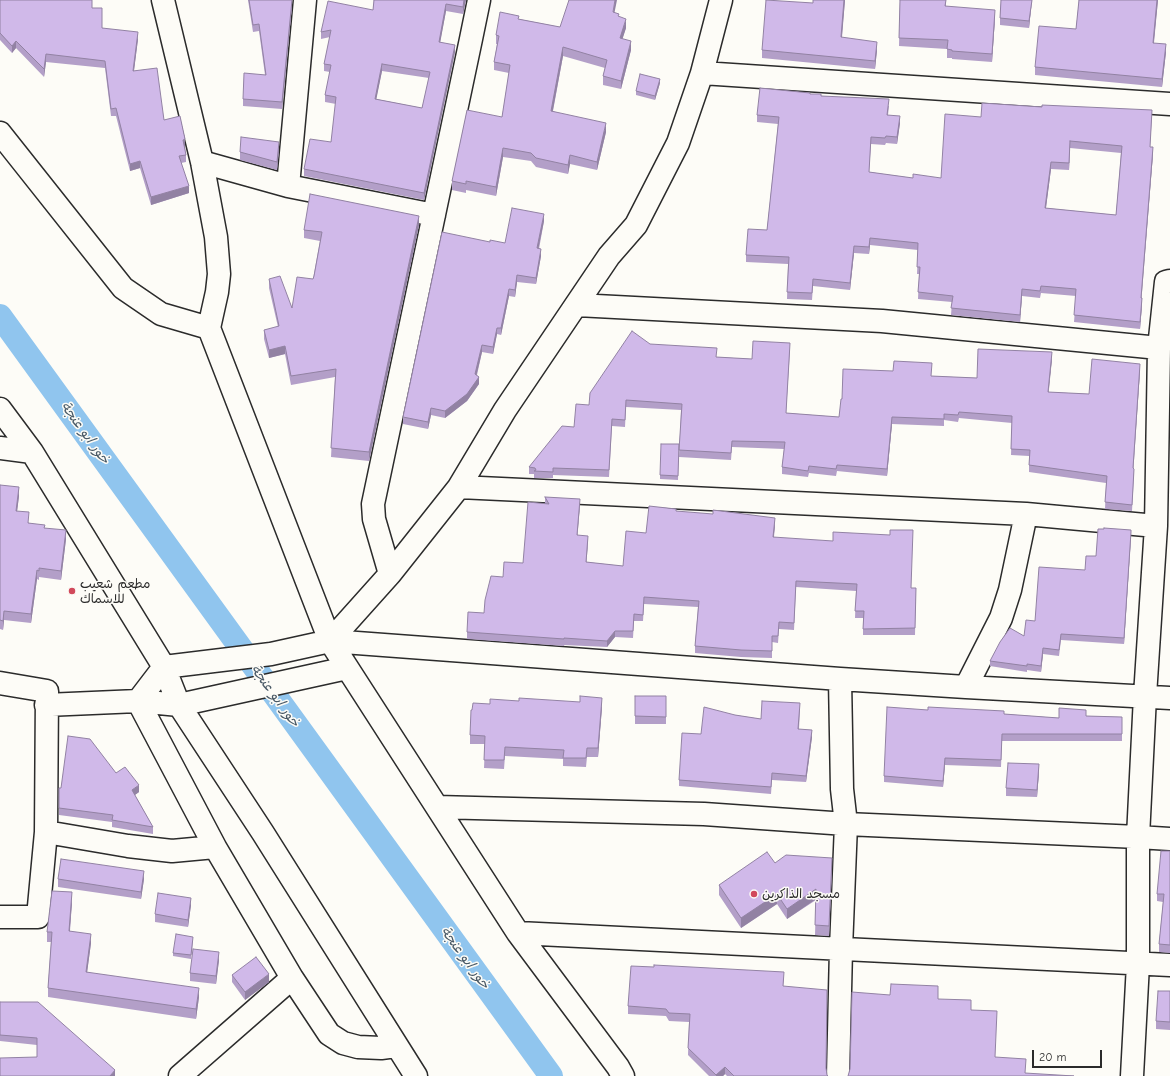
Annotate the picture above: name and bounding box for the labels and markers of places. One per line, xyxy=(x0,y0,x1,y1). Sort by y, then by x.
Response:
place label: مطعم شعيب للاسماك xyxy=(80,576,150,607)
marker: مطعم شعيب للاسماك xyxy=(67,586,77,596)
place label: مسجد الذاكرين xyxy=(762,886,840,902)
marker: مسجد الذاكرين xyxy=(749,889,759,899)

